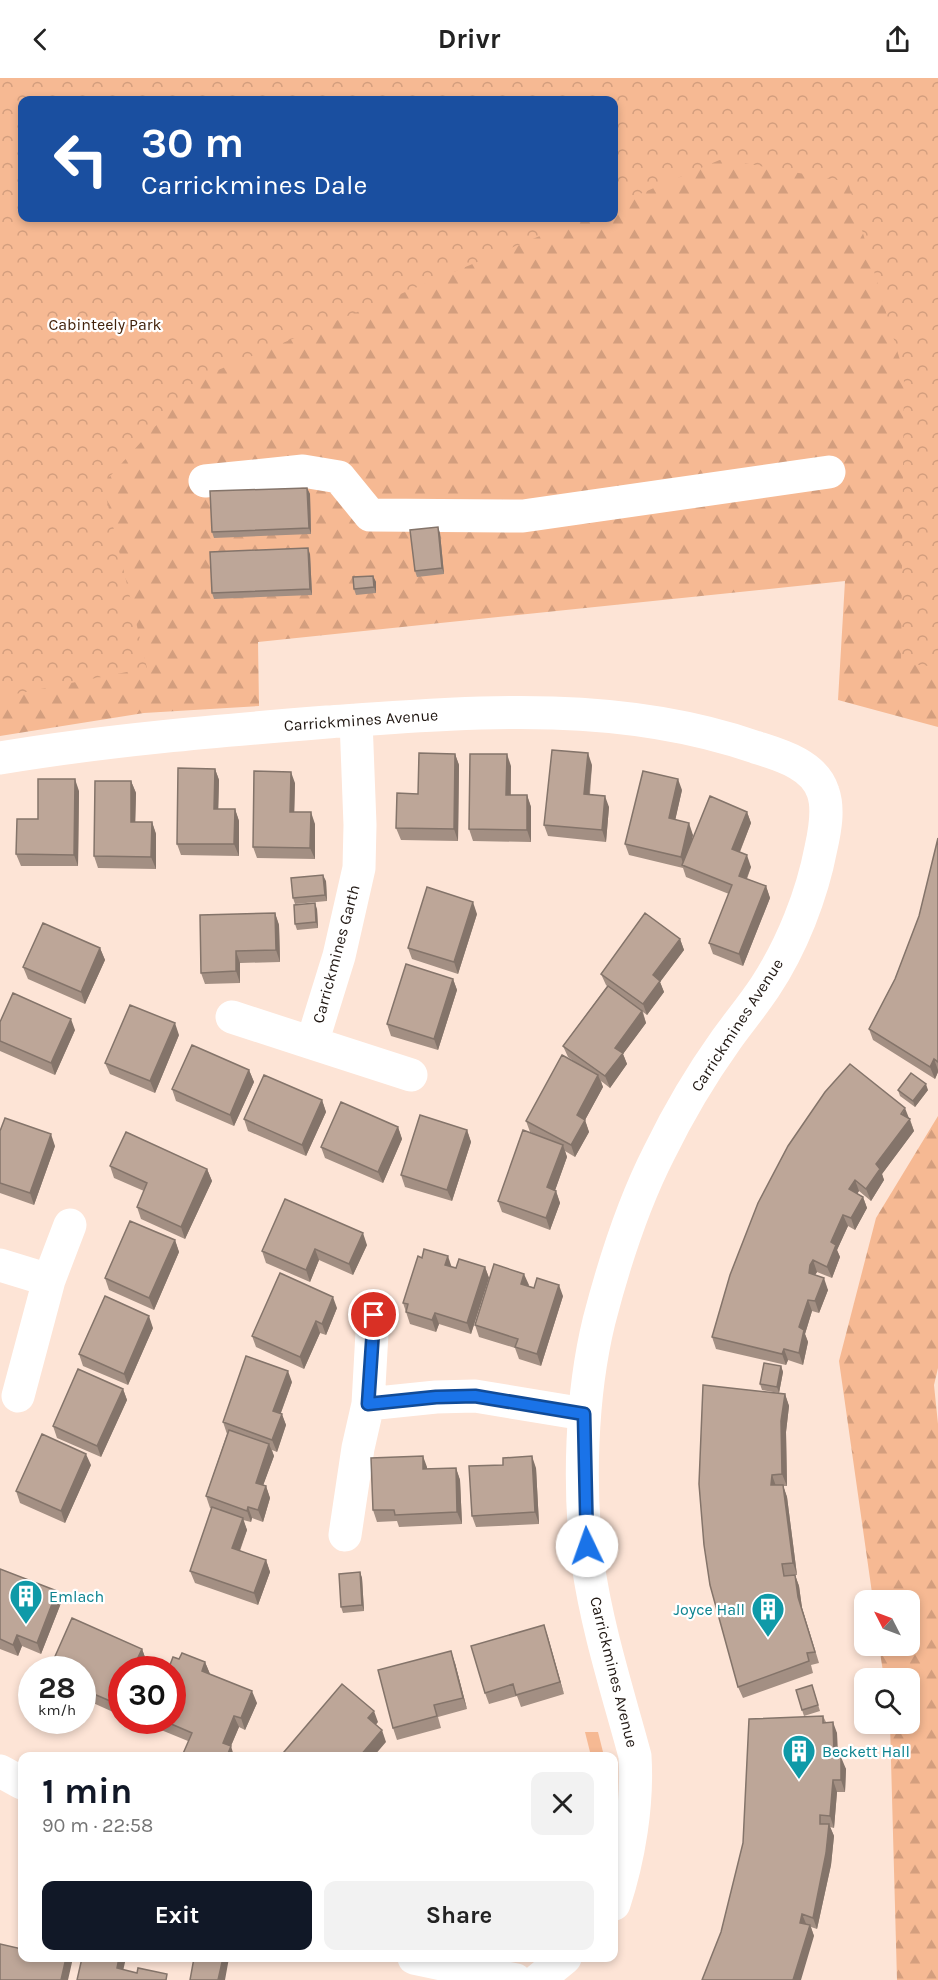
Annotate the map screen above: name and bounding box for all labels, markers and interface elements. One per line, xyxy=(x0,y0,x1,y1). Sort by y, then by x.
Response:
icon: back xyxy=(24,23,57,56)
text: Drivr xyxy=(438,23,500,55)
icon: share xyxy=(881,23,914,56)
text: 30 m xyxy=(141,118,244,168)
icon: left xyxy=(42,120,120,198)
text: Carrickmines Dale xyxy=(141,169,367,201)
park label: Cabinteely Park xyxy=(48,315,162,334)
street label: Carrickmines Avenue xyxy=(283,705,439,735)
street label: Carrickmines Garth xyxy=(308,883,364,1025)
street label: Carrickmines Avenue xyxy=(687,955,787,1095)
pin xyxy=(348,1289,399,1340)
icon: arrive xyxy=(357,1298,390,1331)
position arrow xyxy=(555,1514,619,1578)
building icon: Emlach xyxy=(8,1578,44,1625)
place label: Emlach xyxy=(49,1587,104,1606)
north arrow xyxy=(854,1590,920,1656)
map controls xyxy=(854,1590,920,1734)
building icon: Joyce Hall xyxy=(750,1591,786,1638)
street label: Carrickmines Avenue xyxy=(586,1595,642,1749)
place label: Joyce Hall xyxy=(674,1600,745,1619)
speed limit sign: 30 xyxy=(108,1656,186,1734)
button: search xyxy=(854,1668,920,1734)
text: 28 xyxy=(38,1670,76,1706)
text: km/h xyxy=(38,1701,76,1719)
building icon: Beckett Hall xyxy=(781,1733,817,1780)
place label: Beckett Hall xyxy=(822,1742,910,1761)
text: 1 min xyxy=(42,1770,132,1812)
button: close xyxy=(531,1772,594,1835)
text: 90 m · 22:58 xyxy=(42,1814,153,1837)
button: Exit xyxy=(42,1881,312,1950)
button: Share xyxy=(324,1881,594,1950)

